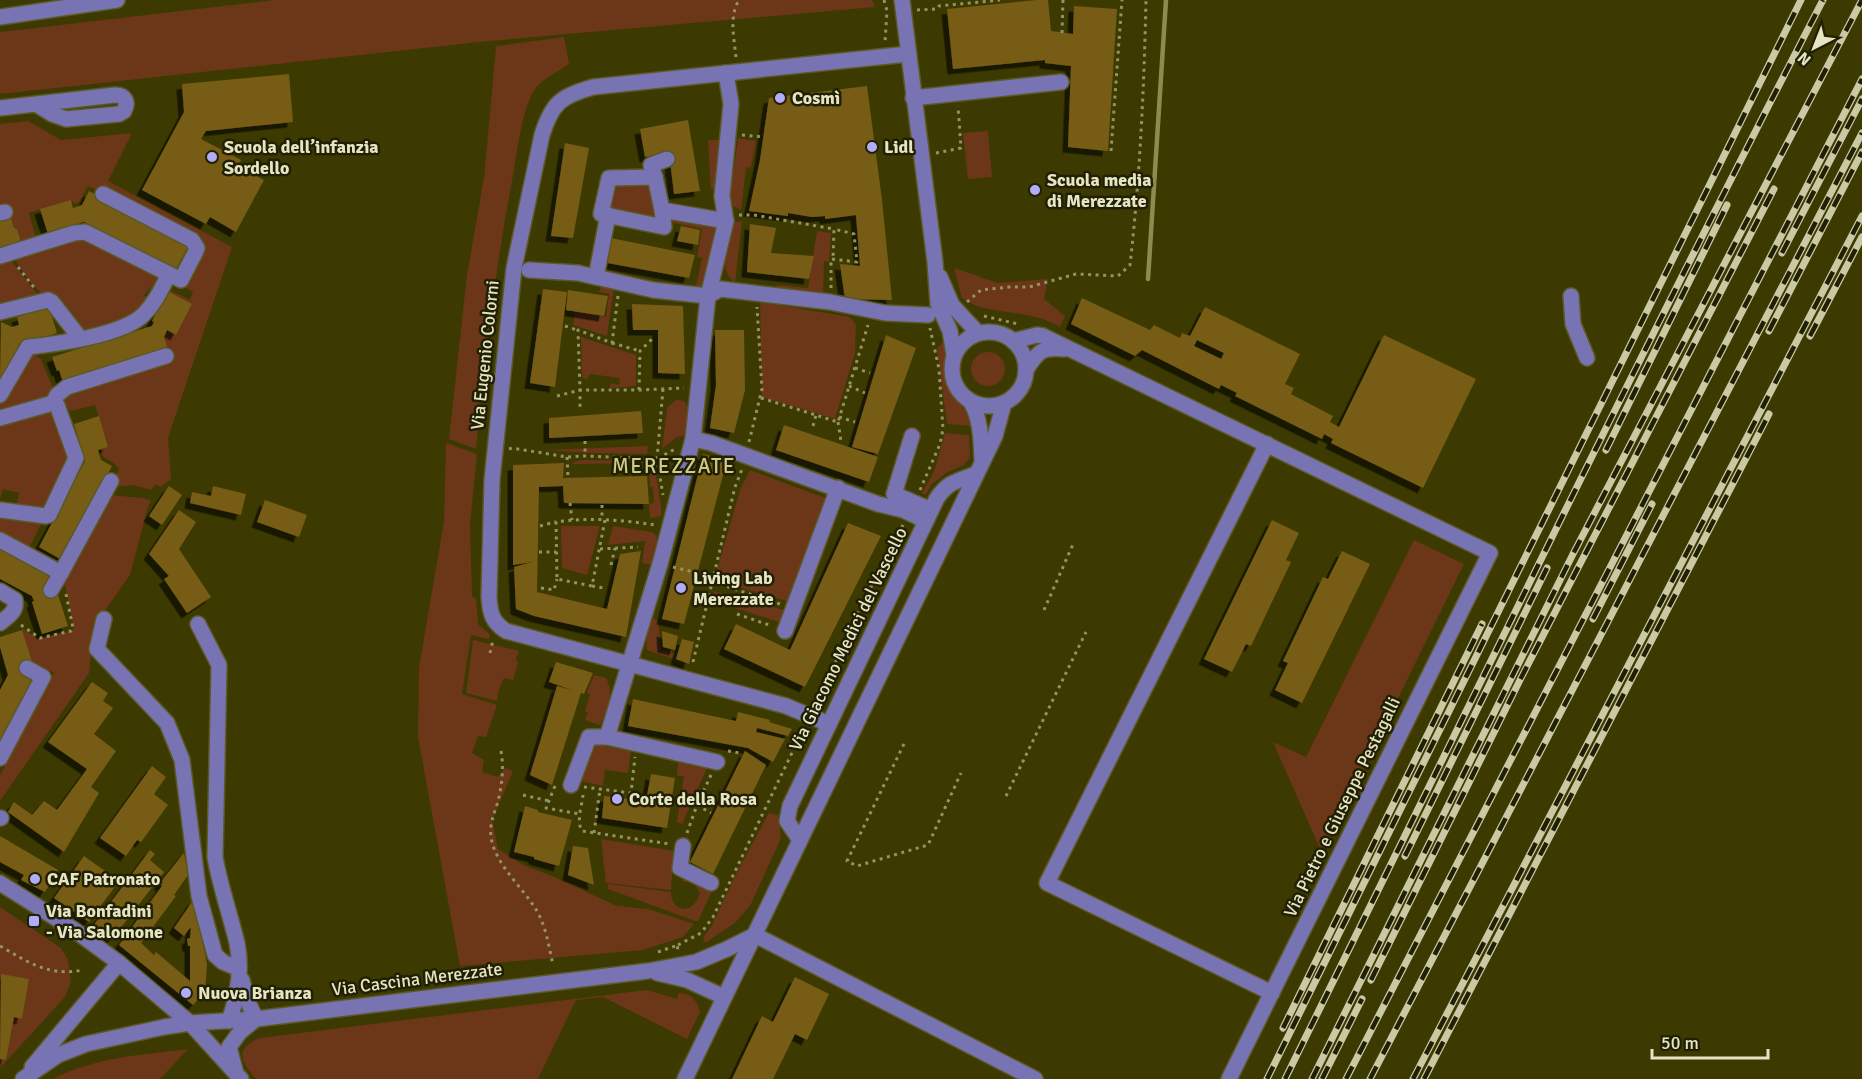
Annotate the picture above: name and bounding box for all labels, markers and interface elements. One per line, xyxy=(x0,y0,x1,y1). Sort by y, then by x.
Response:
north arrow xyxy=(1784,18,1844,78)
text: N xyxy=(1794,47,1815,70)
place label: Cosmì xyxy=(792,87,840,109)
marker: Cosmì xyxy=(773,91,787,105)
place label: Scuola dell’infanzia Sordello xyxy=(224,136,379,179)
place label: Lidl xyxy=(884,136,914,158)
marker: Lidl xyxy=(865,140,879,154)
marker: Scuola dell’infanzia Sordello xyxy=(205,150,219,164)
place label: Scuola media di Merezzate xyxy=(1047,169,1151,212)
marker: Scuola media di Merezzate xyxy=(1028,183,1042,197)
street label: Via Eugenio Colorni xyxy=(466,279,504,431)
district label: MEREZZATE xyxy=(612,453,736,479)
street label: Via Giacomo Medici del Vascello xyxy=(784,524,912,754)
place label: Living Lab Merezzate xyxy=(693,567,774,610)
marker: Living Lab Merezzate xyxy=(674,581,688,595)
street label: Via Pietro e Giuseppe Pestagalli xyxy=(1279,693,1405,921)
place label: Corte della Rosa xyxy=(629,788,757,810)
marker: Corte della Rosa xyxy=(610,792,624,806)
place label: CAF Patronato xyxy=(47,868,160,890)
marker: CAF Patronato xyxy=(28,872,42,886)
place label: Via Bonfadini - Via Salomone xyxy=(46,900,163,943)
marker: Via Bonfadini - Via Salomone xyxy=(27,914,41,928)
street label: Via Cascina Merezzate xyxy=(331,958,503,1000)
place label: Nuova Brianza xyxy=(198,982,312,1004)
marker: Nuova Brianza xyxy=(179,986,193,1000)
scale bar xyxy=(1652,1022,1768,1060)
text: 50 m xyxy=(1661,1032,1699,1054)

